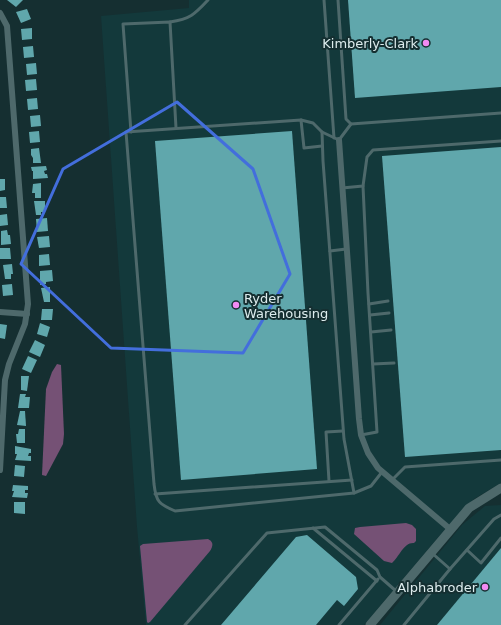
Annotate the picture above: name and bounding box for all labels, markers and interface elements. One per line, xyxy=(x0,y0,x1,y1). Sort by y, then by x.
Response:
place label: Kimberly-Clark xyxy=(322,36,418,51)
marker: Kimberly-Clark xyxy=(421,38,431,48)
place label: Ryder Warehousing xyxy=(244,291,328,321)
marker: Ryder Warehousing xyxy=(231,300,241,310)
place label: Alphabroder xyxy=(397,580,478,595)
marker: Alphabroder xyxy=(480,582,490,592)

